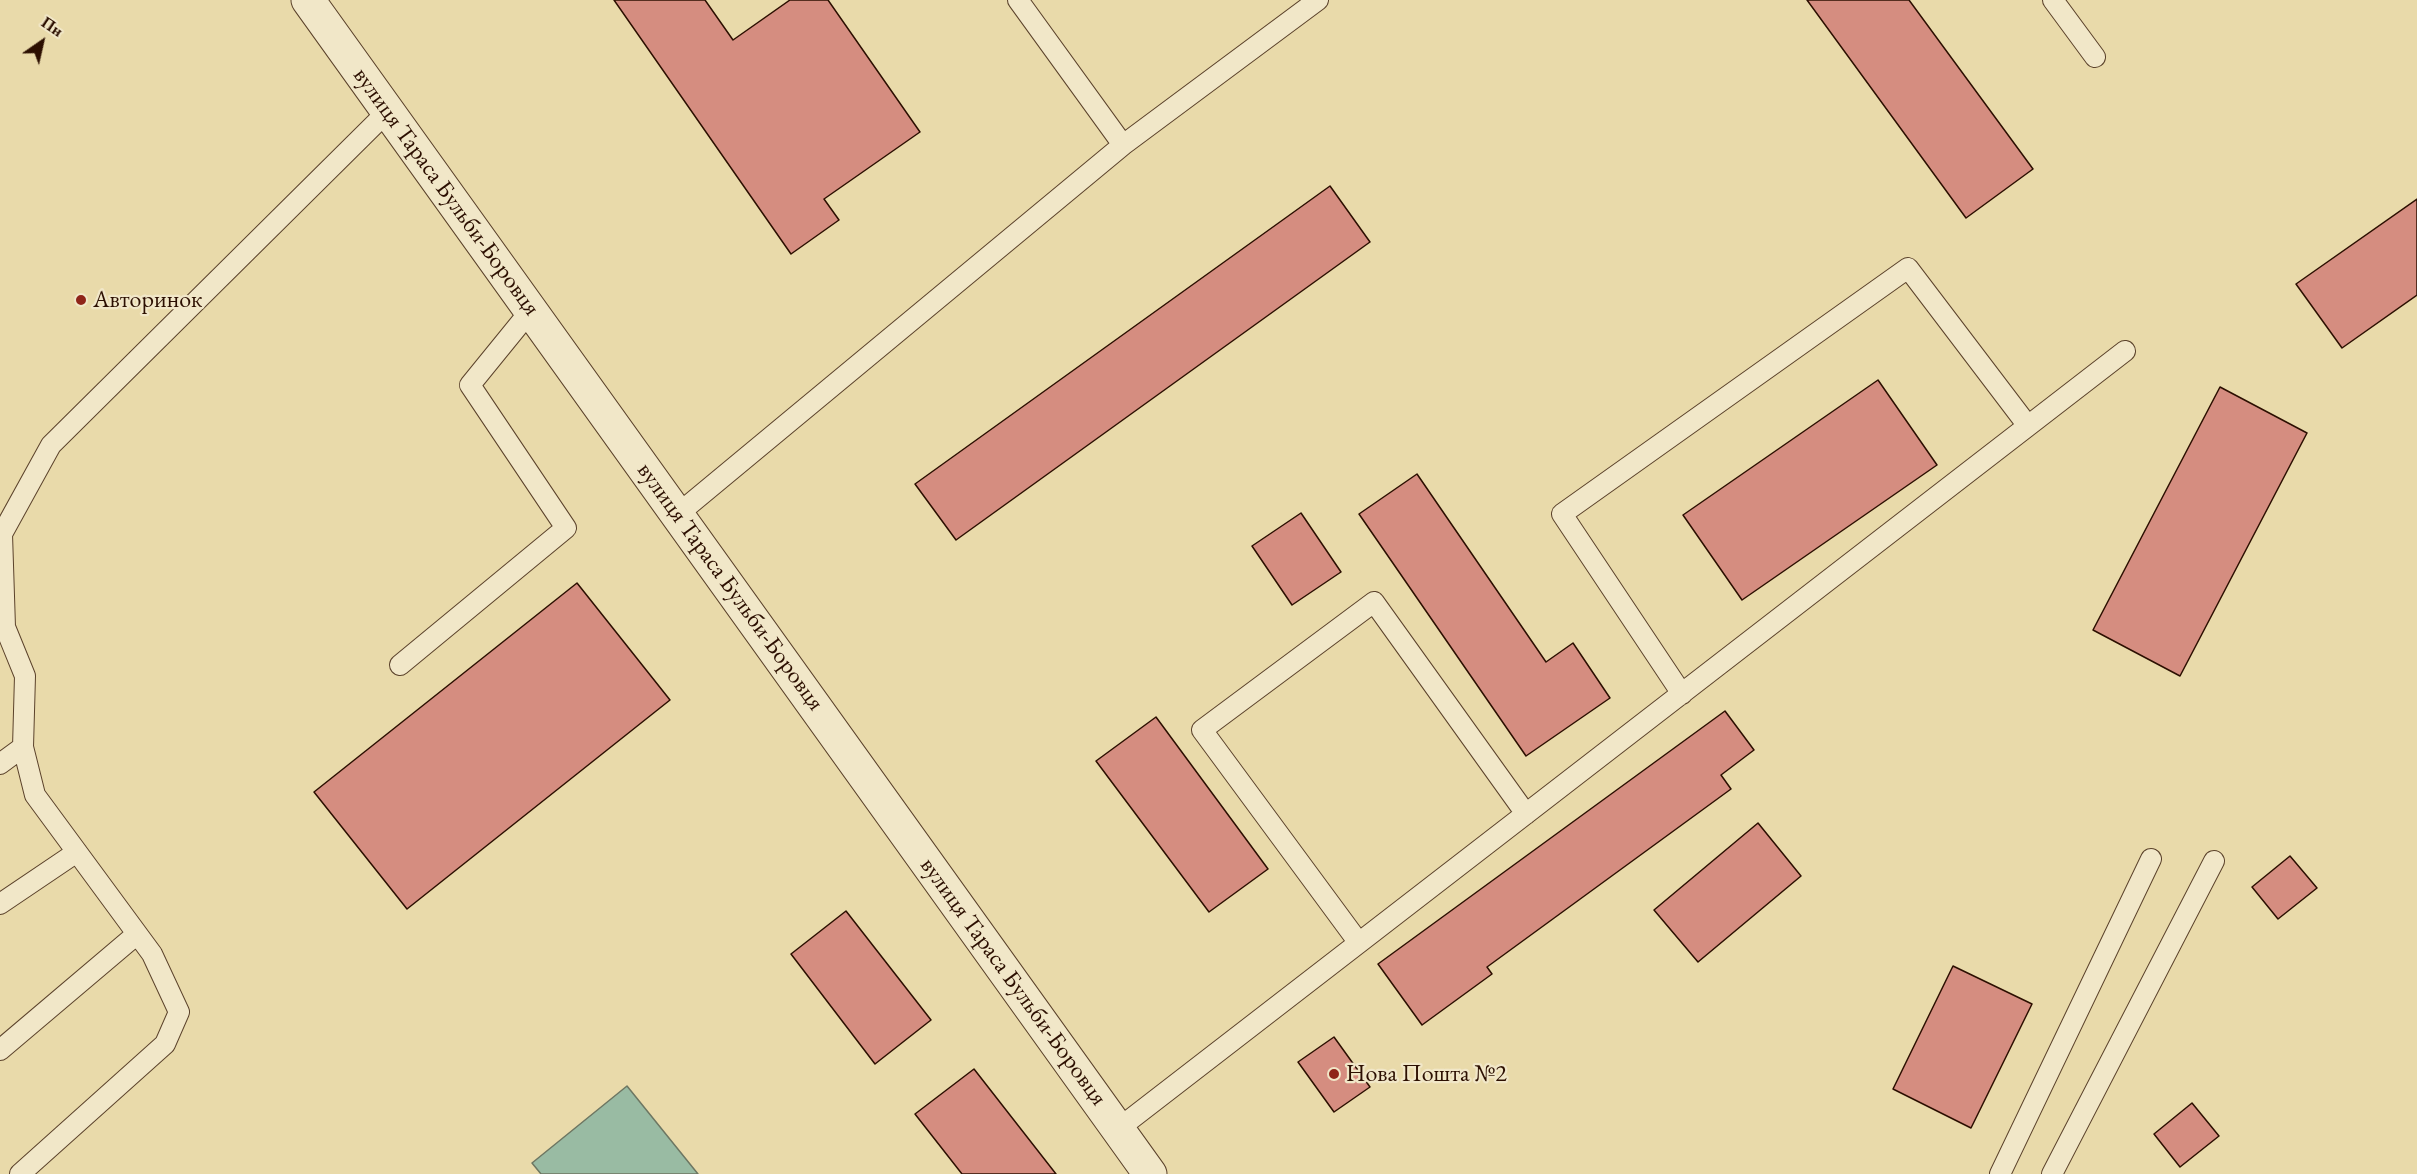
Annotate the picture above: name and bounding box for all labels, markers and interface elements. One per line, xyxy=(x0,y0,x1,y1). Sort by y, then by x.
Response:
north arrow xyxy=(12,12,72,72)
text: Пн xyxy=(37,12,67,41)
street label: вулиця Тараса Бульби-Боровця xyxy=(346,62,546,322)
place label: Авторинок xyxy=(93,286,202,314)
marker: Авторинок xyxy=(74,293,88,307)
street label: вулиця Тараса Бульби-Боровця xyxy=(630,457,830,717)
street label: вулиця Тараса Бульби-Боровця xyxy=(913,852,1113,1112)
place label: Нова Пошта №2 xyxy=(1346,1060,1507,1088)
marker: Нова Пошта №2 xyxy=(1327,1067,1341,1081)

